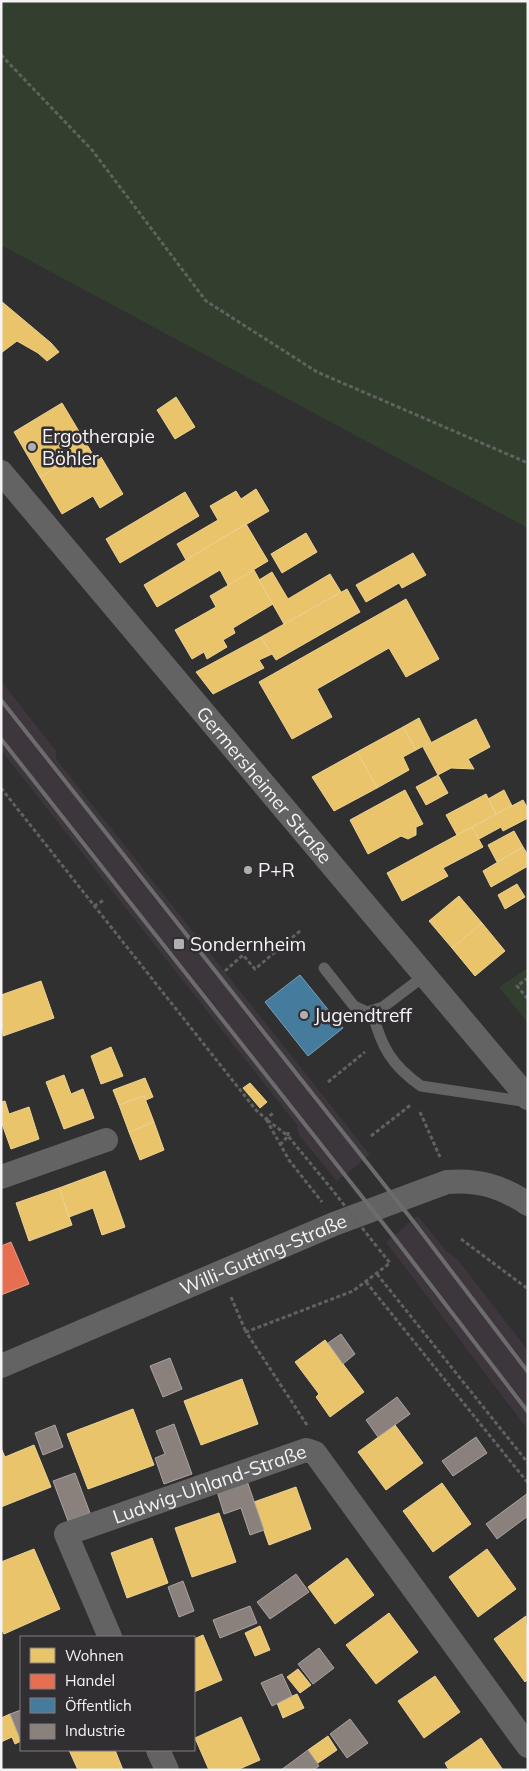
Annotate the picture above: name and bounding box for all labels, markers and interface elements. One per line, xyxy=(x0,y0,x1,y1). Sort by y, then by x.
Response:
place label: Ergotherapie Böhler xyxy=(42,424,155,470)
marker: Ergotherapie Böhler xyxy=(26,441,38,453)
street label: Germersheimer Straße xyxy=(191,701,337,869)
place label: P+R xyxy=(258,858,295,882)
marker: P+R xyxy=(242,864,254,876)
place label: Sondernheim xyxy=(190,932,306,956)
marker: Sondernheim xyxy=(172,937,186,951)
place label: Jugendtreff xyxy=(314,1003,412,1027)
marker: Jugendtreff xyxy=(298,1009,310,1021)
street label: Willi-Gutting-Straße xyxy=(176,1208,350,1300)
street label: Ludwig-Uhland-Straße xyxy=(109,1439,309,1529)
legend xyxy=(20,1636,195,1751)
text: Wohnen xyxy=(65,1646,124,1665)
text: Handel xyxy=(65,1671,115,1690)
text: Öffentlich xyxy=(65,1696,132,1715)
text: Industrie xyxy=(65,1721,125,1740)

